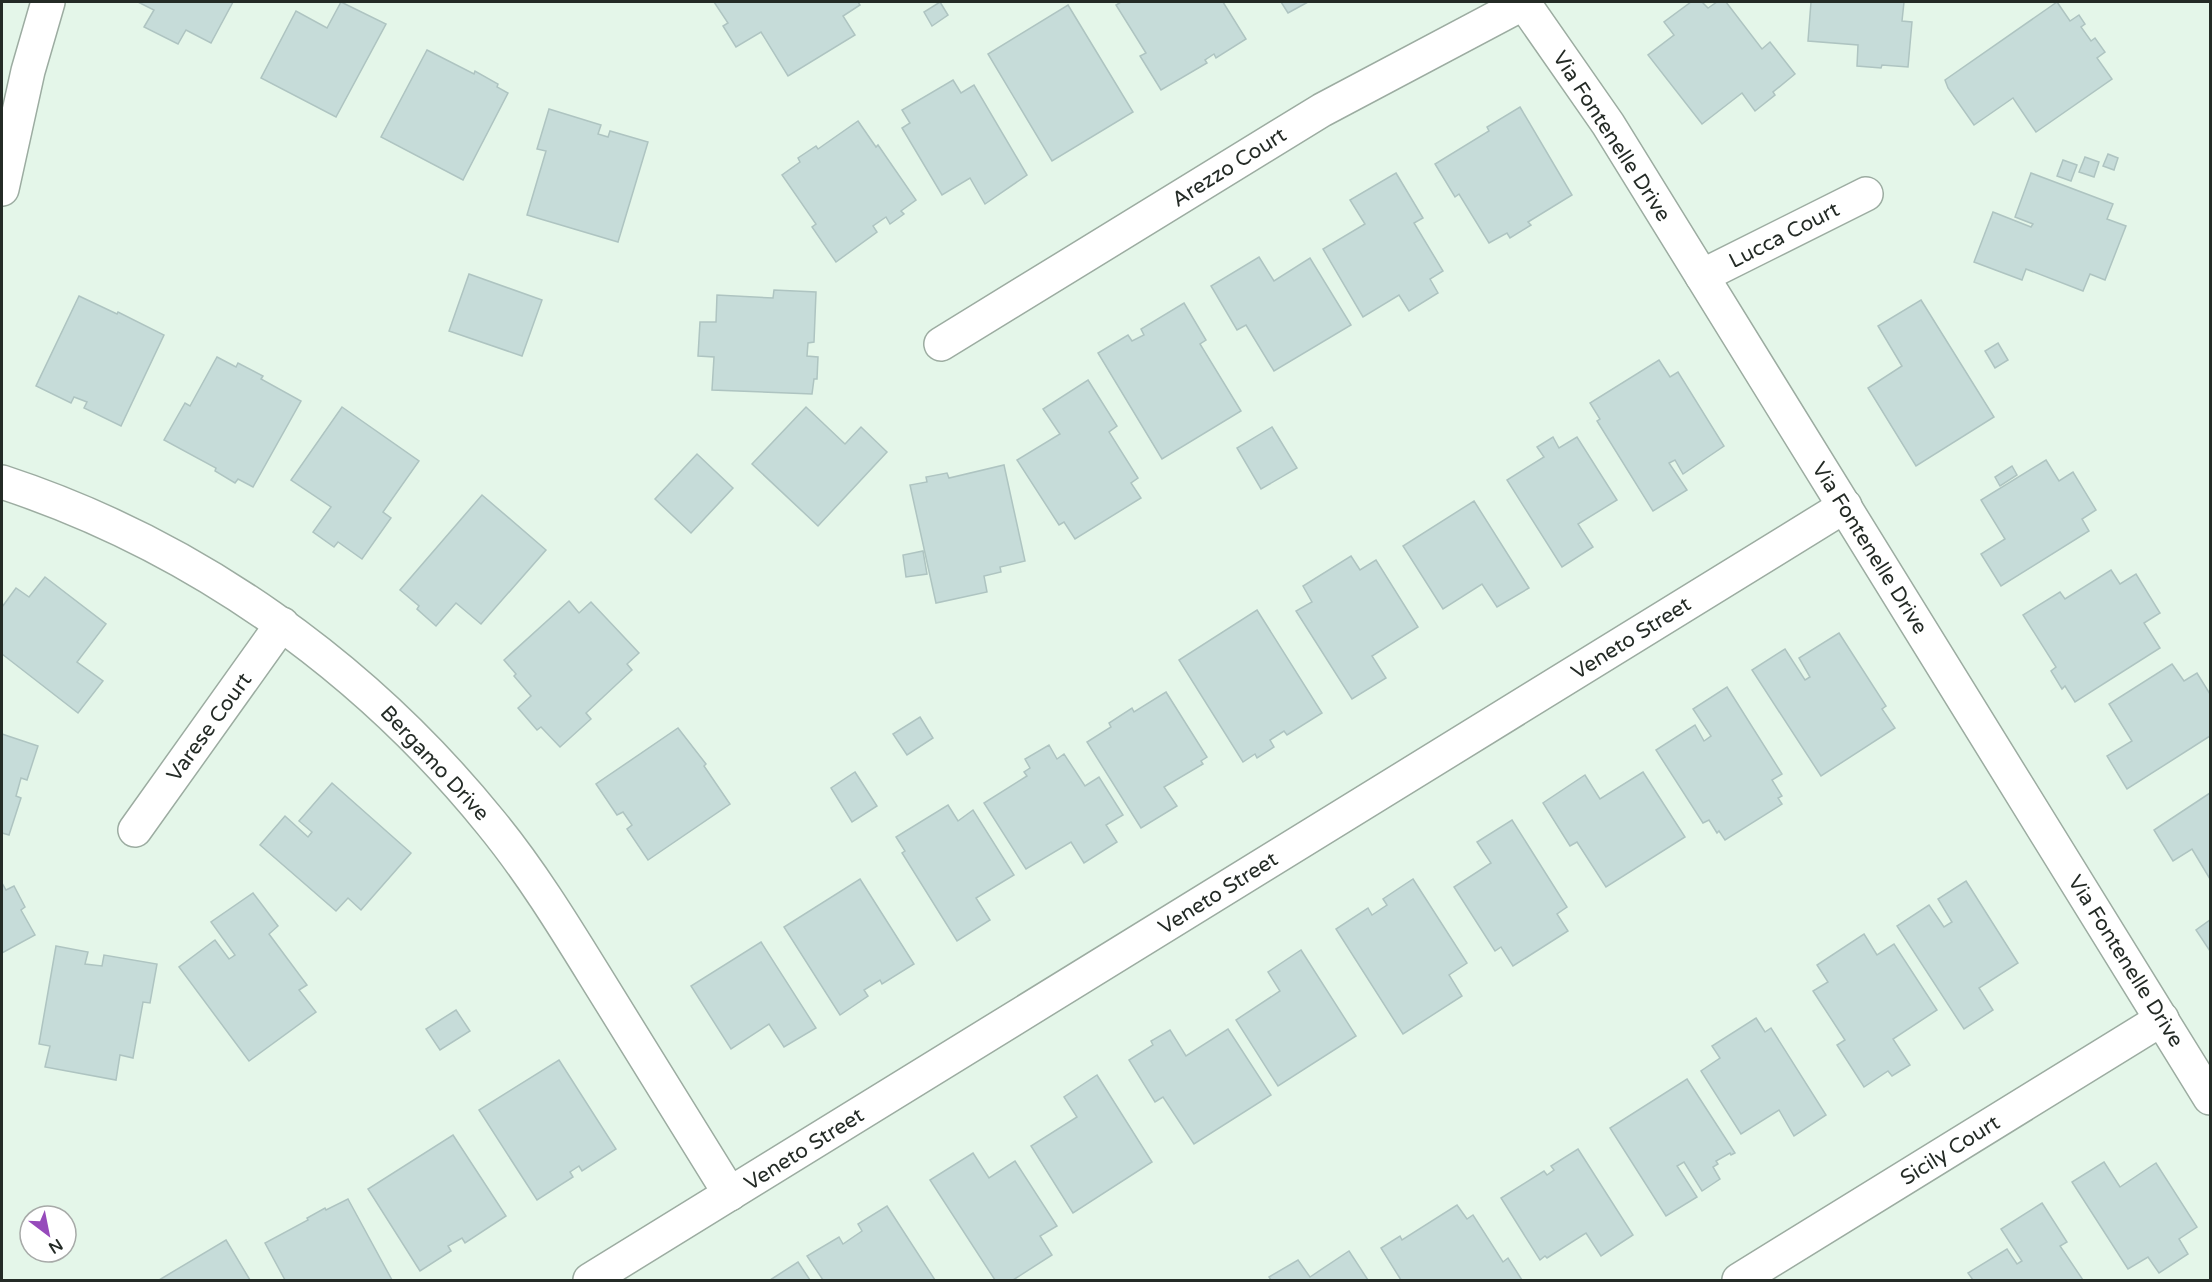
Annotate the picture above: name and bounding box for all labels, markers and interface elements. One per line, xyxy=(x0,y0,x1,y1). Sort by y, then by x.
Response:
street label: Via Fontenelle Drive xyxy=(1547,46,1676,226)
street label: Arezzo Court xyxy=(1167,122,1291,213)
street label: Lucca Court xyxy=(1725,197,1844,274)
street label: Via Fontenelle Drive xyxy=(1806,458,1933,639)
street label: Veneto Street xyxy=(1567,592,1696,685)
street label: Varese Court xyxy=(162,668,257,786)
street label: Bergamo Drive xyxy=(375,701,494,826)
street label: Veneto Street xyxy=(1154,847,1283,940)
street label: Via Fontenelle Drive xyxy=(2062,871,2189,1052)
street label: Veneto Street xyxy=(740,1103,869,1196)
street label: Sicily Court xyxy=(1896,1110,2004,1191)
north arrow xyxy=(18,1204,78,1264)
text: N xyxy=(45,1234,66,1258)

